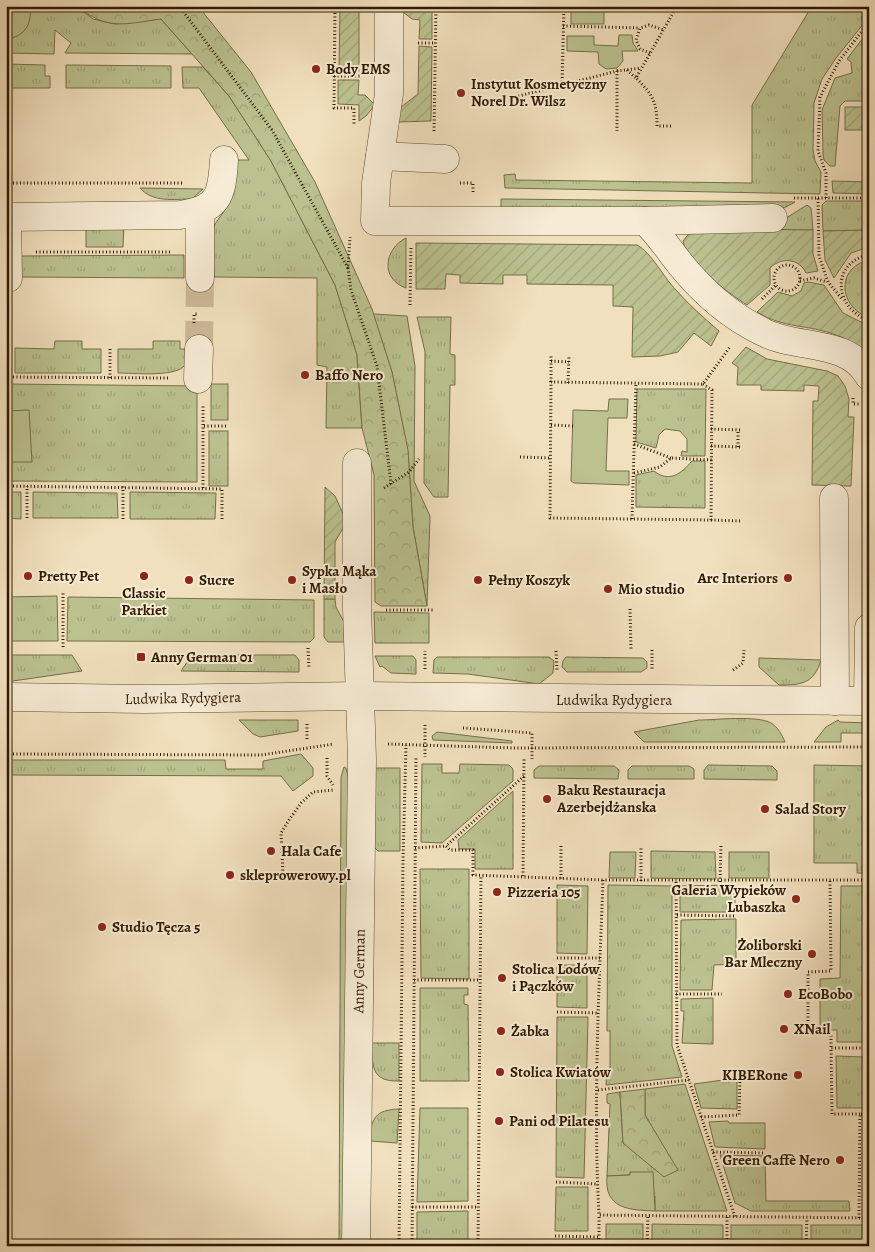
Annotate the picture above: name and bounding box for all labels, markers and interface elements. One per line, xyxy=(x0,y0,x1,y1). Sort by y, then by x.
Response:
place label: Body EMS xyxy=(326,59,390,79)
marker: Body EMS xyxy=(310,63,322,75)
place label: Instytut Kosmetyczny Norel Dr. Wilsz xyxy=(471,74,608,111)
marker: Instytut Kosmetyczny Norel Dr. Wilsz xyxy=(455,87,467,99)
place label: Baffo Nero xyxy=(315,365,383,385)
marker: Baffo Nero xyxy=(299,369,311,381)
place label: Sypka Mąka i Masło xyxy=(302,561,377,598)
place label: Pretty Pet xyxy=(38,566,99,586)
place label: Arc Interiors xyxy=(697,568,778,588)
marker: Pretty Pet xyxy=(22,570,34,582)
marker: Classic Parkiet xyxy=(138,570,150,582)
place label: Sucre xyxy=(199,570,235,590)
place label: Pełny Koszyk xyxy=(488,570,570,590)
marker: Arc Interiors xyxy=(782,572,794,584)
marker: Sucre xyxy=(183,574,195,586)
marker: Sypka Mąka i Masło xyxy=(286,574,298,586)
marker: Pełny Koszyk xyxy=(472,574,484,586)
place label: Mio studio xyxy=(618,579,685,599)
place label: Classic Parkiet xyxy=(121,583,167,620)
marker: Mio studio xyxy=(602,583,614,595)
place label: Anny German 01 xyxy=(150,647,253,667)
marker: Anny German 01 xyxy=(135,651,147,663)
street label: Ludwika Rydygiera xyxy=(125,687,241,709)
street label: Ludwika Rydygiera xyxy=(556,690,672,710)
place label: Baku Restauracja Azerbejdżanska xyxy=(556,780,667,817)
marker: Baku Restauracja Azerbejdżanska xyxy=(541,793,553,805)
place label: Salad Story xyxy=(775,799,847,819)
marker: Salad Story xyxy=(759,803,771,815)
place label: Hala Cafe xyxy=(281,841,341,861)
marker: Hala Cafe xyxy=(265,845,277,857)
place label: skleprowerowy.pl xyxy=(240,865,351,885)
marker: skleprowerowy.pl xyxy=(224,869,236,881)
place label: Galeria Wypieków Lubaszka xyxy=(672,880,787,917)
place label: Pizzeria 105 xyxy=(507,882,580,902)
marker: Pizzeria 105 xyxy=(491,886,503,898)
marker: Galeria Wypieków Lubaszka xyxy=(790,893,802,905)
place label: Studio Tęcza 5 xyxy=(112,917,200,937)
marker: Studio Tęcza 5 xyxy=(96,921,108,933)
street label: Anny German xyxy=(348,929,370,1014)
place label: Żoliborski Bar Mleczny xyxy=(725,935,803,972)
marker: Żoliborski Bar Mleczny xyxy=(806,948,818,960)
place label: Stolica Lodów i Pączków xyxy=(512,959,600,996)
marker: Stolica Lodów i Pączków xyxy=(496,972,508,984)
place label: EcoBobo xyxy=(798,984,853,1004)
marker: EcoBobo xyxy=(782,988,794,1000)
place label: XNail xyxy=(794,1019,831,1039)
place label: Żabka xyxy=(511,1021,550,1041)
marker: XNail xyxy=(778,1023,790,1035)
marker: Żabka xyxy=(495,1025,507,1037)
place label: Stolica Kwiatów xyxy=(510,1062,612,1082)
place label: KIBERone xyxy=(722,1065,788,1085)
marker: Stolica Kwiatów xyxy=(494,1066,506,1078)
marker: KIBERone xyxy=(792,1069,804,1081)
place label: Pani od Pilatesu xyxy=(509,1111,610,1131)
marker: Pani od Pilatesu xyxy=(493,1115,505,1127)
place label: Green Caffè Nero xyxy=(722,1150,830,1170)
marker: Green Caffè Nero xyxy=(834,1154,846,1166)

